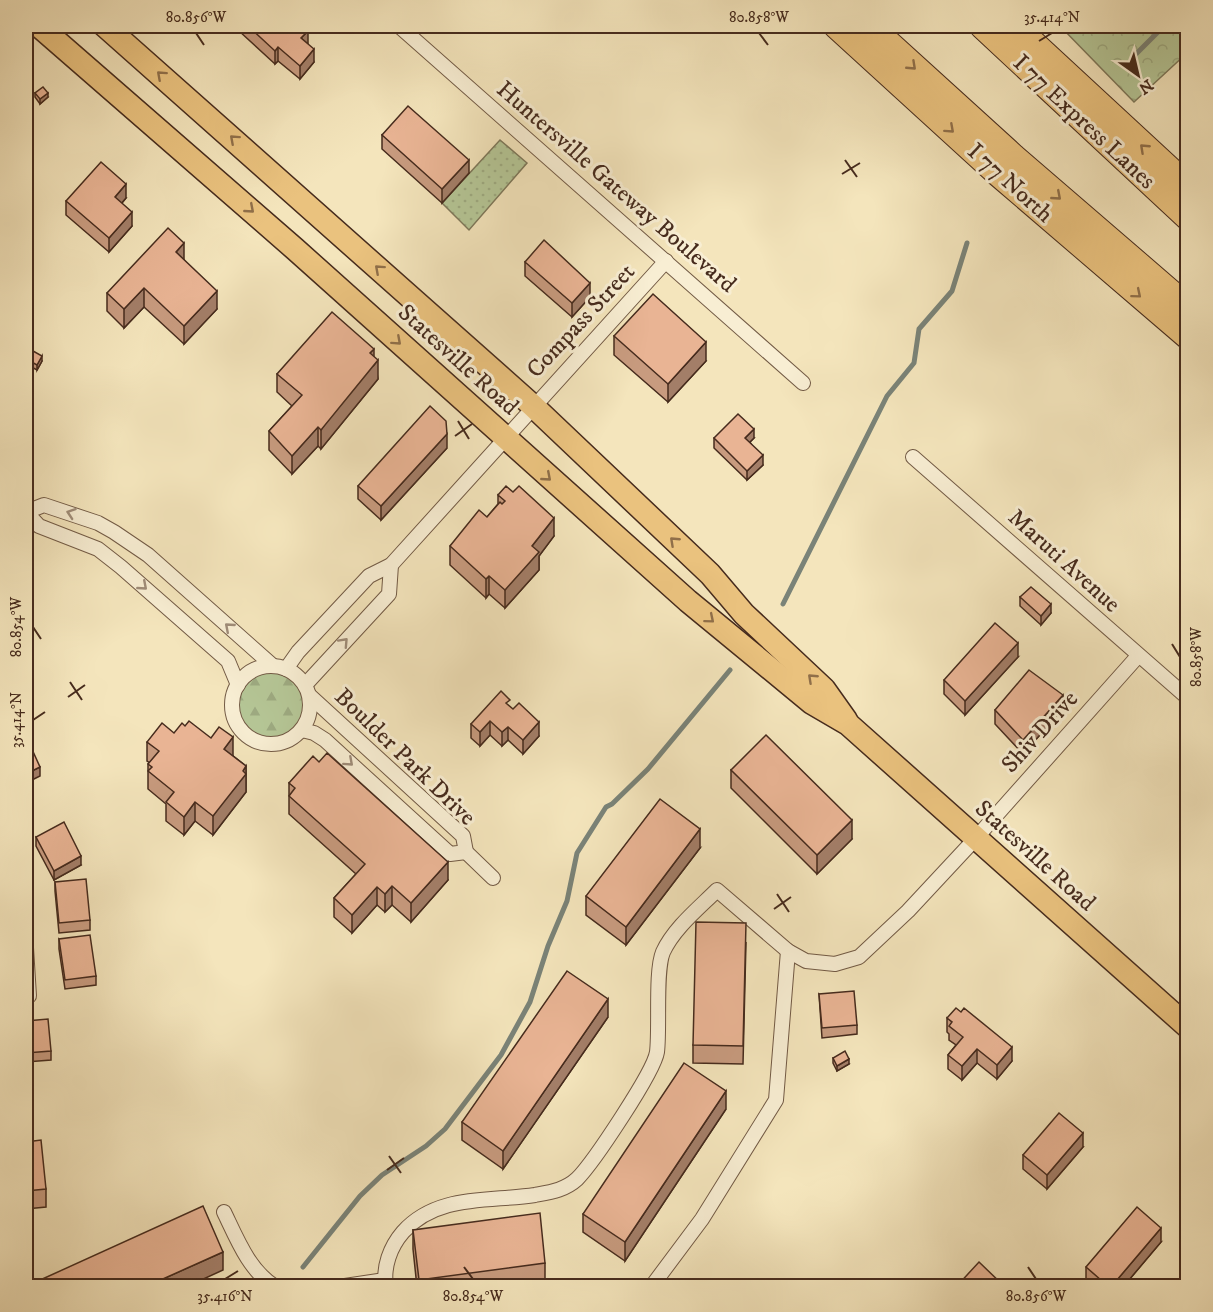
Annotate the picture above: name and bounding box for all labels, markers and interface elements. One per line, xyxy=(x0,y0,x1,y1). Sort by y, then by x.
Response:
text: 80.856°W xyxy=(166,8,226,27)
text: 80.858°W xyxy=(729,8,789,27)
text: 35.414°N xyxy=(1024,8,1080,27)
north arrow xyxy=(1108,45,1168,105)
street label: I 77 Express Lanes xyxy=(1006,48,1162,196)
one-way arrow xyxy=(905,58,916,69)
one-way arrow xyxy=(157,71,168,82)
street label: Huntersville Gateway Boulevard xyxy=(490,75,742,299)
text: N xyxy=(1135,75,1157,99)
one-way arrow xyxy=(943,122,953,133)
one-way arrow xyxy=(230,135,240,146)
street label: I 77 North xyxy=(961,137,1060,230)
one-way arrow xyxy=(1140,144,1151,155)
one-way arrow xyxy=(1050,189,1061,200)
one-way arrow xyxy=(243,202,254,213)
street label: Compass Street xyxy=(520,257,642,385)
one-way arrow xyxy=(375,265,386,276)
one-way arrow xyxy=(1130,287,1141,298)
street label: Statesville Road xyxy=(391,298,525,422)
one-way arrow xyxy=(391,334,401,345)
one-way arrow xyxy=(541,470,551,481)
street label: Maruti Avenue xyxy=(1002,503,1126,619)
one-way arrow xyxy=(66,508,76,521)
one-way arrow xyxy=(670,537,681,548)
one-way arrow xyxy=(136,579,147,590)
text: 80.854°W xyxy=(7,597,26,657)
one-way arrow xyxy=(703,612,714,623)
one-way arrow xyxy=(226,623,236,634)
text: 80.858°W xyxy=(1187,627,1206,687)
one-way arrow xyxy=(337,638,348,648)
one-way arrow xyxy=(808,674,819,685)
street label: Boulder Park Drive xyxy=(328,682,482,832)
street label: Shiv Drive xyxy=(995,685,1085,779)
text: 35.414°N xyxy=(7,692,26,748)
one-way arrow xyxy=(342,755,353,766)
street label: Statesville Road xyxy=(968,794,1102,918)
text: 35.416°N xyxy=(197,1287,253,1306)
text: 80.854°W xyxy=(443,1287,503,1306)
text: 80.856°W xyxy=(1006,1287,1066,1306)

